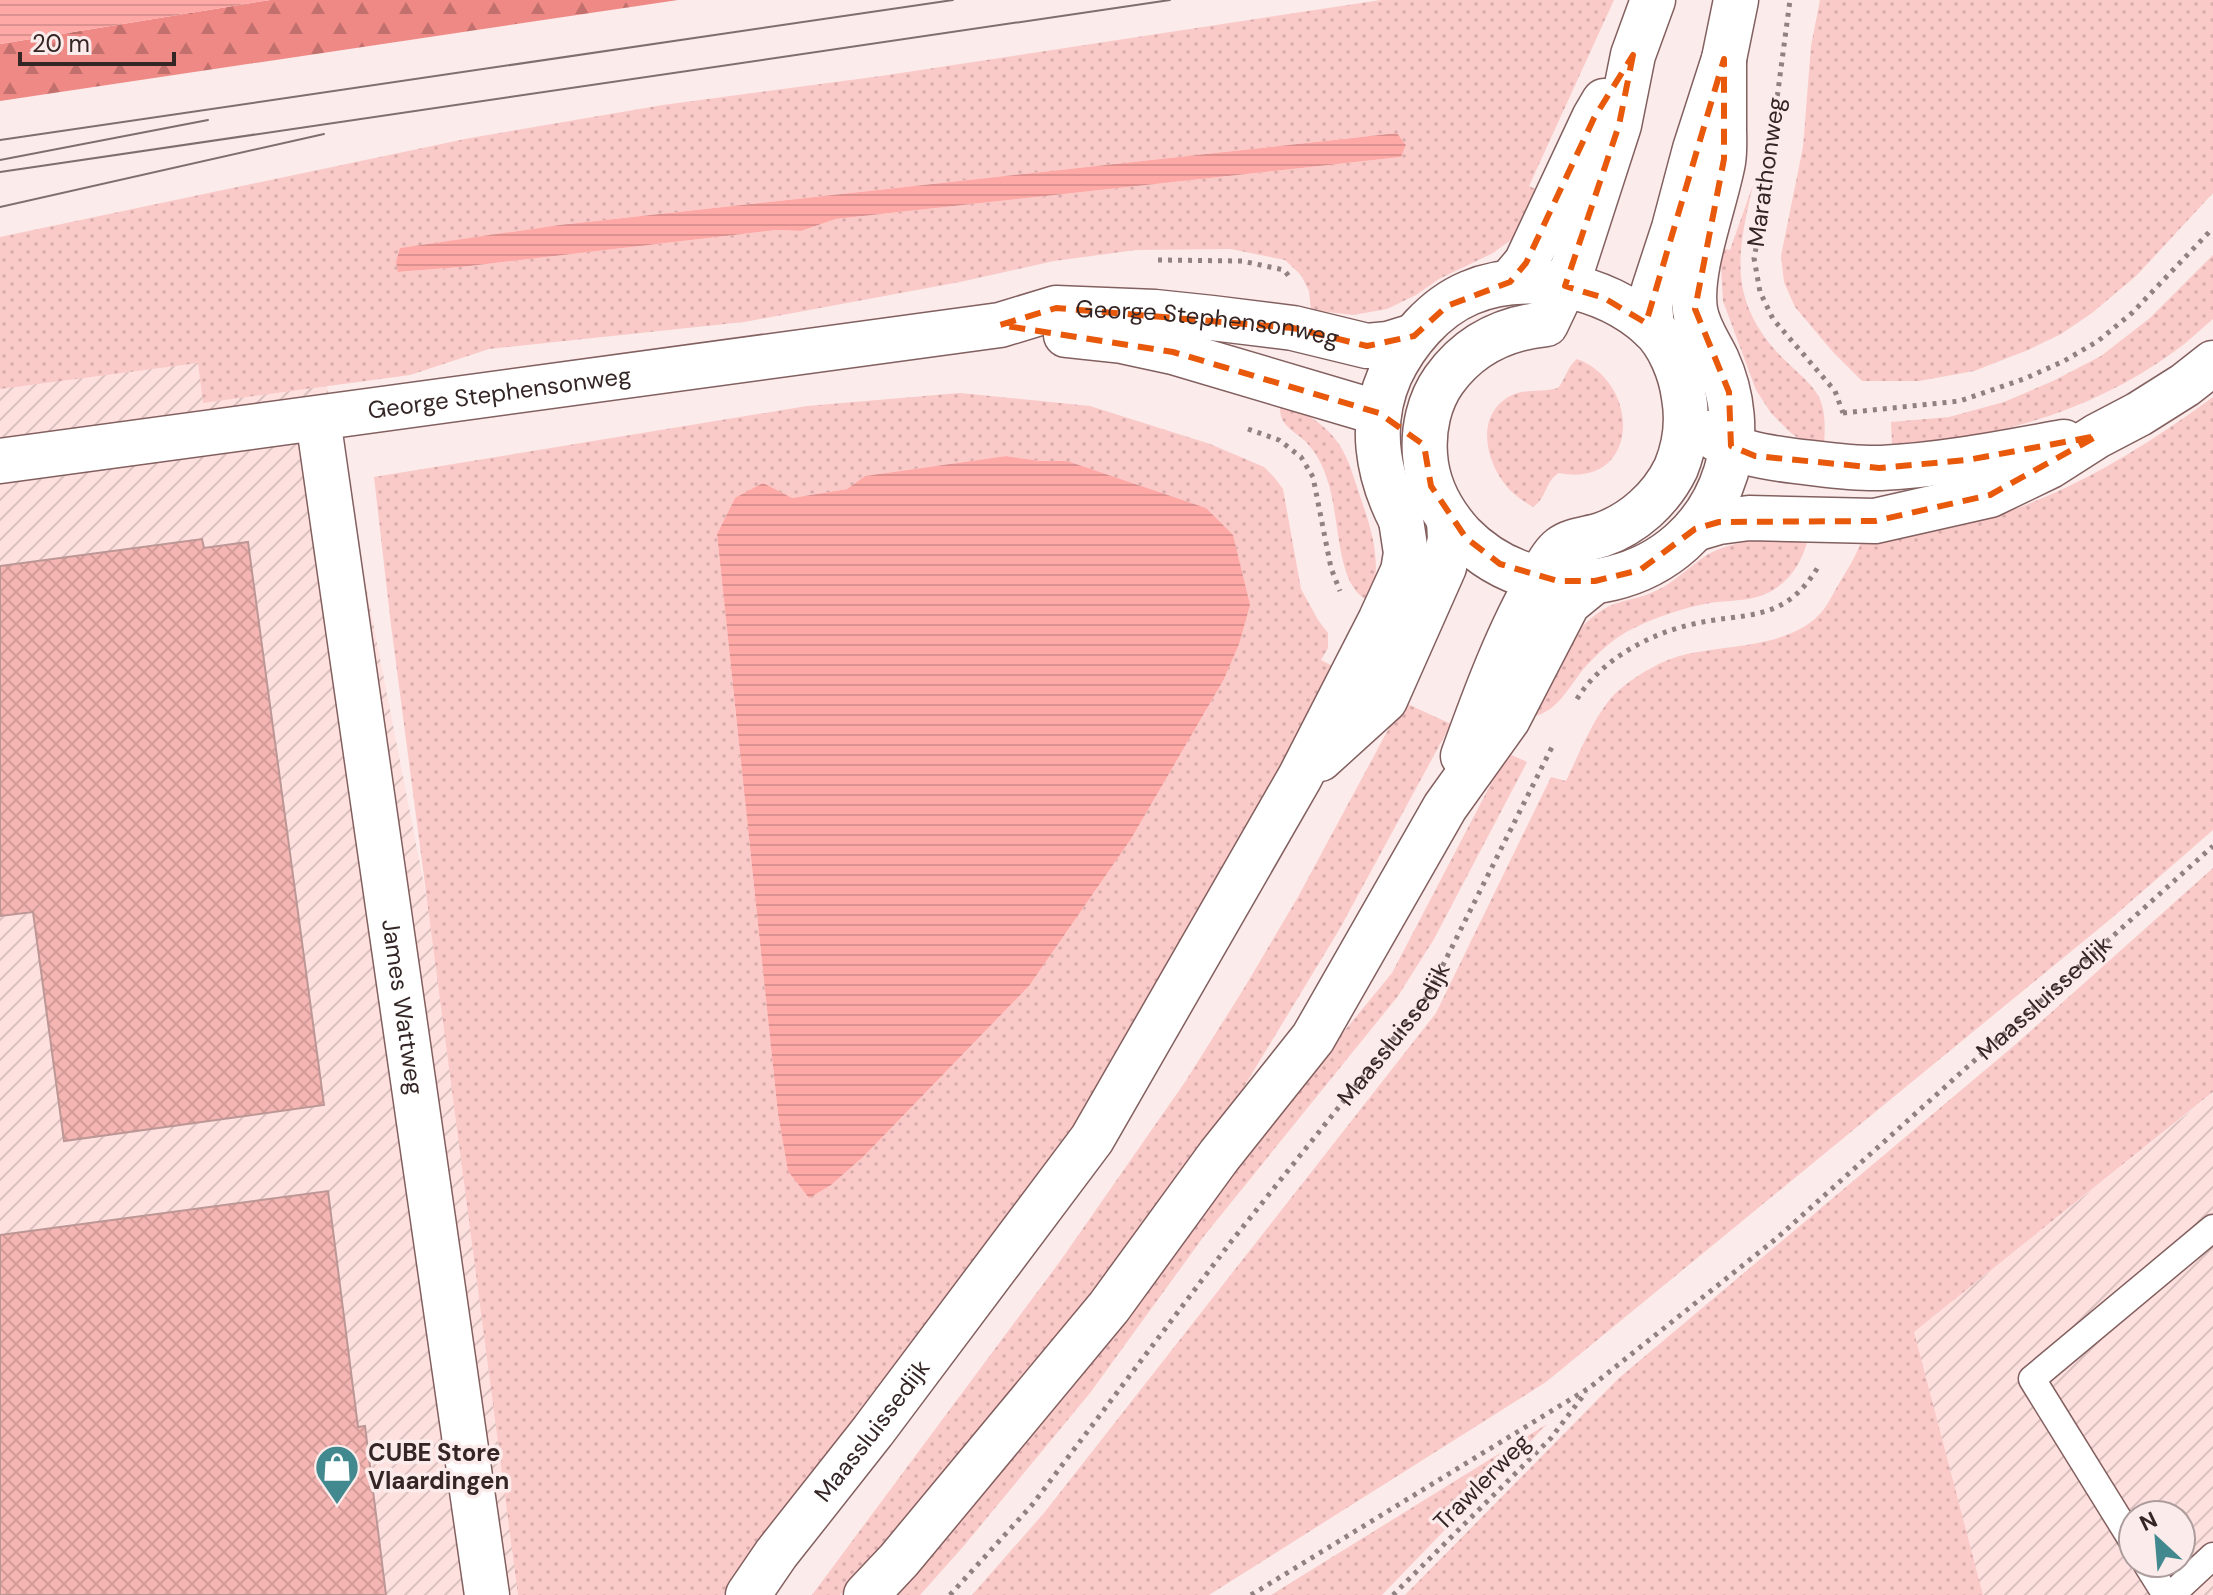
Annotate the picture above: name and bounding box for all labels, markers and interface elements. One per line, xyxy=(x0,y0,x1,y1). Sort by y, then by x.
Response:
scale bar xyxy=(20,16,174,66)
text: 20 m xyxy=(32,28,90,59)
street label: Marathonweg xyxy=(1740,95,1791,249)
street label: George Stephensonweg xyxy=(1075,293,1342,354)
street label: George Stephensonweg xyxy=(366,359,633,426)
street label: James Wattweg xyxy=(375,917,431,1097)
street label: Maassluissedijk xyxy=(1969,929,2118,1066)
street label: Maassluissedijk xyxy=(1330,957,1457,1112)
street label: Maassluissedijk xyxy=(807,1353,936,1508)
street label: Trawlerweg xyxy=(1427,1427,1537,1537)
place label: CUBE Store Vlaardingen xyxy=(368,1437,509,1496)
shop icon: CUBE Store Vlaardingen xyxy=(313,1443,361,1506)
north arrow xyxy=(2117,1499,2197,1579)
text: N xyxy=(2135,1505,2162,1538)

